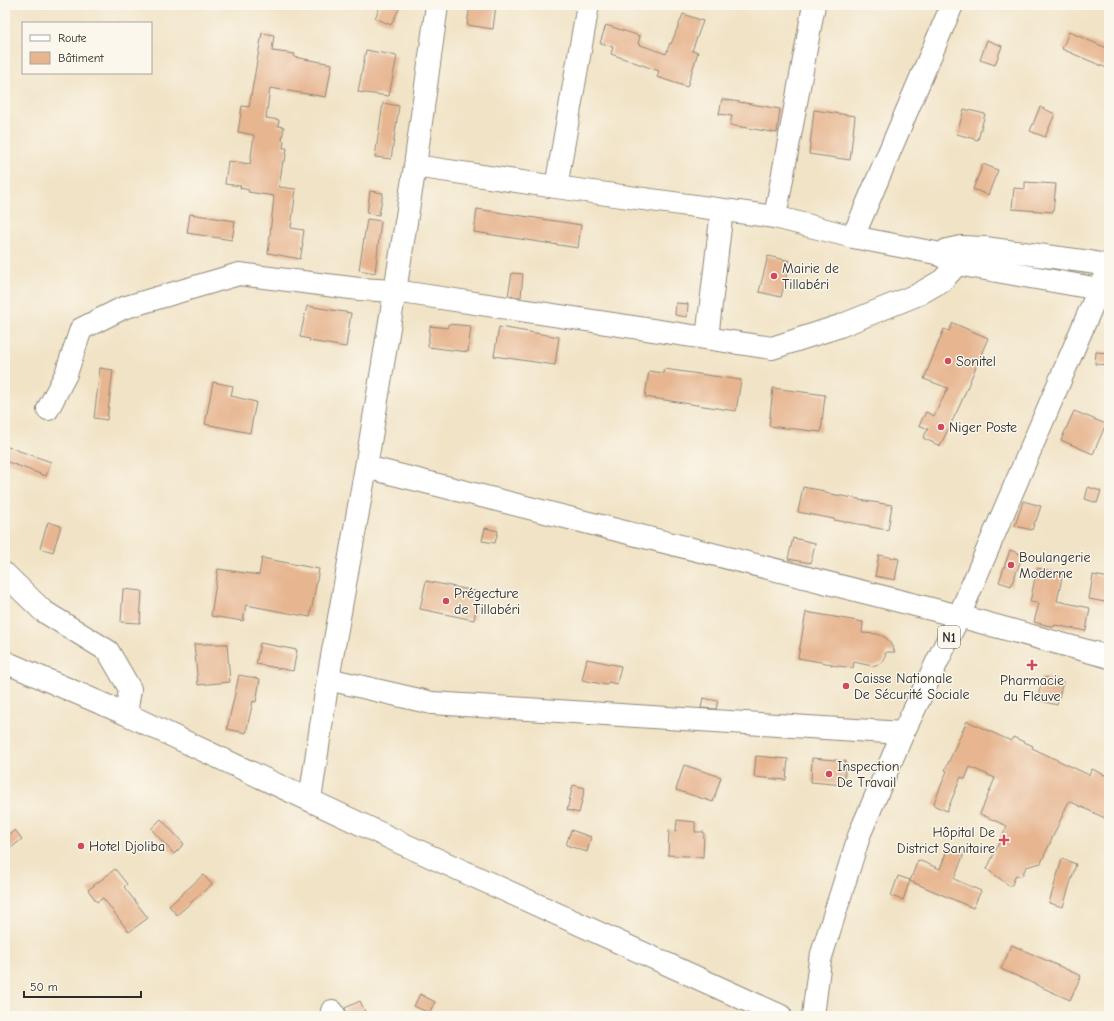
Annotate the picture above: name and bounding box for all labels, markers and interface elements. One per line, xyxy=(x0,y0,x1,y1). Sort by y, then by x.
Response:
legend xyxy=(22,22,152,74)
text: Route xyxy=(58,31,87,45)
text: Bâtiment xyxy=(58,51,104,65)
place label: Mairie de Tillabéri xyxy=(782,260,839,293)
marker: Mairie de Tillabéri xyxy=(769,271,779,281)
place label: Sonitel xyxy=(956,353,996,370)
marker: Sonitel xyxy=(943,356,953,366)
place label: Niger Poste xyxy=(949,419,1017,436)
marker: Niger Poste xyxy=(936,422,946,432)
place label: Boulangerie Moderne xyxy=(1019,549,1090,582)
marker: Boulangerie Moderne xyxy=(1006,560,1016,570)
place label: Prégecture de Tillabéri xyxy=(454,585,520,618)
marker: Prégecture de Tillabéri xyxy=(441,596,451,606)
road number: N1 xyxy=(938,626,960,648)
marker: Pharmacie du Fleuve xyxy=(1027,660,1037,670)
place label: Caisse Nationale De Sécurité Sociale xyxy=(854,670,970,703)
place label: Pharmacie du Fleuve xyxy=(1000,672,1064,705)
marker: Caisse Nationale De Sécurité Sociale xyxy=(841,681,851,691)
place label: Inspection De Travail xyxy=(837,758,900,791)
marker: Inspection De Travail xyxy=(824,769,834,779)
place label: Hôpital De District Sanitaire xyxy=(897,824,995,857)
marker: Hôpital De District Sanitaire xyxy=(998,834,1010,846)
place label: Hotel Djoliba xyxy=(89,838,165,855)
marker: Hotel Djoliba xyxy=(76,841,86,851)
scale bar xyxy=(24,973,141,999)
text: 50 m xyxy=(30,980,58,994)

